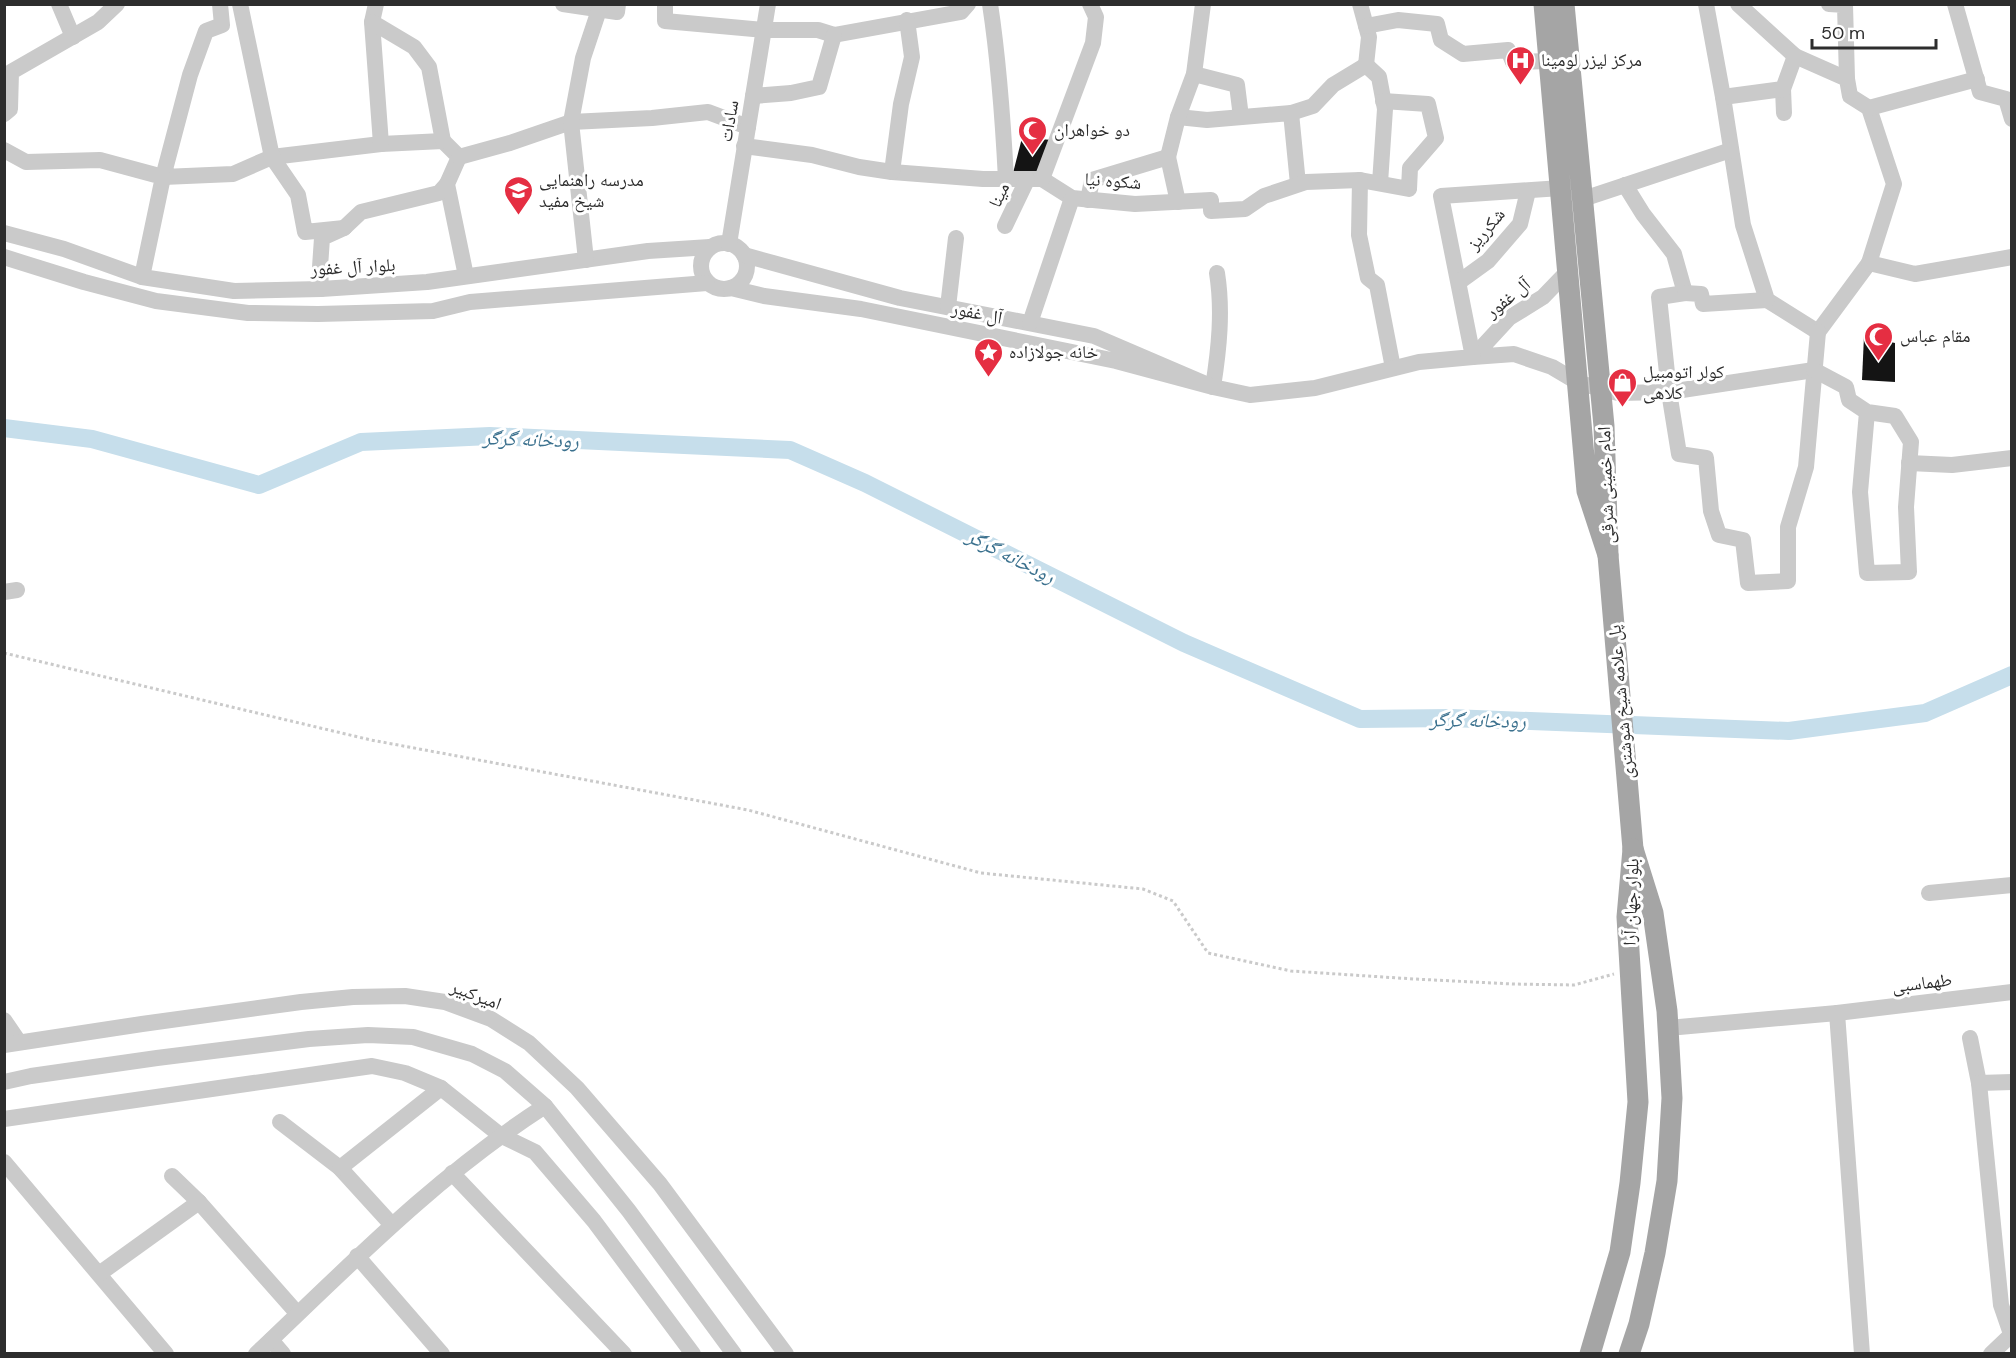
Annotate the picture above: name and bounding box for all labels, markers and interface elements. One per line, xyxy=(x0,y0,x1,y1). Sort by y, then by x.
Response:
scale bar xyxy=(1812,12,1936,50)
text: 50 m xyxy=(1821,21,1865,45)
hospital icon: مرکز لیزر لومینا xyxy=(1504,44,1536,86)
place label: مرکز لیزر لومینا xyxy=(1541,48,1642,72)
street label: سادات xyxy=(714,98,744,144)
mosque icon: دو خواهران xyxy=(1017,114,1049,156)
place label: دو خواهران xyxy=(1054,118,1130,142)
street label: شکوه نیا xyxy=(1084,167,1142,195)
place label: مدرسه راهنمایی شیخ مفید xyxy=(539,168,644,213)
school or university icon: مدرسه راهنمایی شیخ مفید xyxy=(502,174,534,216)
street label: مینا xyxy=(983,179,1015,211)
street label: شکرریز xyxy=(1461,203,1511,256)
street label: بلوار آل غفور xyxy=(309,253,396,281)
street label: آل غفور xyxy=(1480,272,1536,324)
street label: آل غفور xyxy=(949,296,1005,330)
mosque icon: مقام عباس xyxy=(1863,320,1895,362)
place label: مقام عباس xyxy=(1900,324,1970,348)
place icon: خانه جولازاده xyxy=(972,336,1004,378)
place label: خانه جولازاده xyxy=(1009,340,1098,364)
place label: کولر اتومبیل کلاهی xyxy=(1643,360,1725,405)
shop icon: کولر اتومبیل کلاهی xyxy=(1606,366,1638,408)
water label: رودخانه گرگر xyxy=(481,424,580,454)
street label: امام خمینی شرقی xyxy=(1592,426,1620,544)
water label: رودخانه گرگر xyxy=(961,522,1060,590)
street label: پل علامه شیخ شوشتری xyxy=(1602,624,1640,780)
water label: رودخانه گرگر xyxy=(1428,706,1527,734)
street label: بلوار جهان آرا xyxy=(1617,858,1645,946)
street label: طهماسبی xyxy=(1891,967,1953,999)
street label: امیرکبیر xyxy=(446,974,505,1016)

